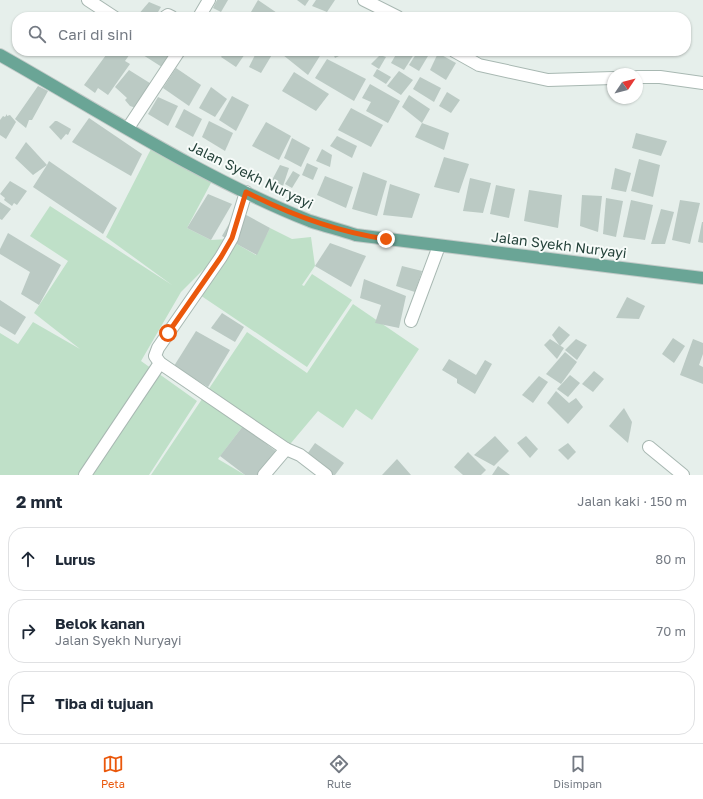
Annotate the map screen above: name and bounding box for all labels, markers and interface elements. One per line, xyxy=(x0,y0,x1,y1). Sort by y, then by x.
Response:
search box xyxy=(12,12,691,56)
icon: search xyxy=(26,23,48,45)
text: Cari di sini xyxy=(58,25,133,43)
north arrow xyxy=(607,68,643,104)
street label: Jalan Syekh Nuryayi xyxy=(186,137,316,212)
street label: Jalan Syekh Nuryayi xyxy=(490,228,628,261)
route end xyxy=(377,230,395,248)
route start xyxy=(159,324,177,342)
text: 2 mnt xyxy=(16,491,63,512)
text: Jalan kaki · 150 m xyxy=(577,493,687,509)
icon: ahead xyxy=(17,548,39,570)
text: Lurus xyxy=(55,550,96,568)
text: 80 m xyxy=(655,551,686,567)
text: Belok kanan xyxy=(55,614,145,632)
icon: right xyxy=(17,620,39,642)
text: 70 m xyxy=(656,623,686,639)
text: Jalan Syekh Nuryayi xyxy=(55,632,182,648)
icon: arrive xyxy=(17,692,39,714)
text: Tiba di tujuan xyxy=(55,694,153,712)
tab: Peta xyxy=(101,753,125,790)
tab: Rute xyxy=(327,753,351,790)
tab: Disimpan xyxy=(553,753,602,790)

